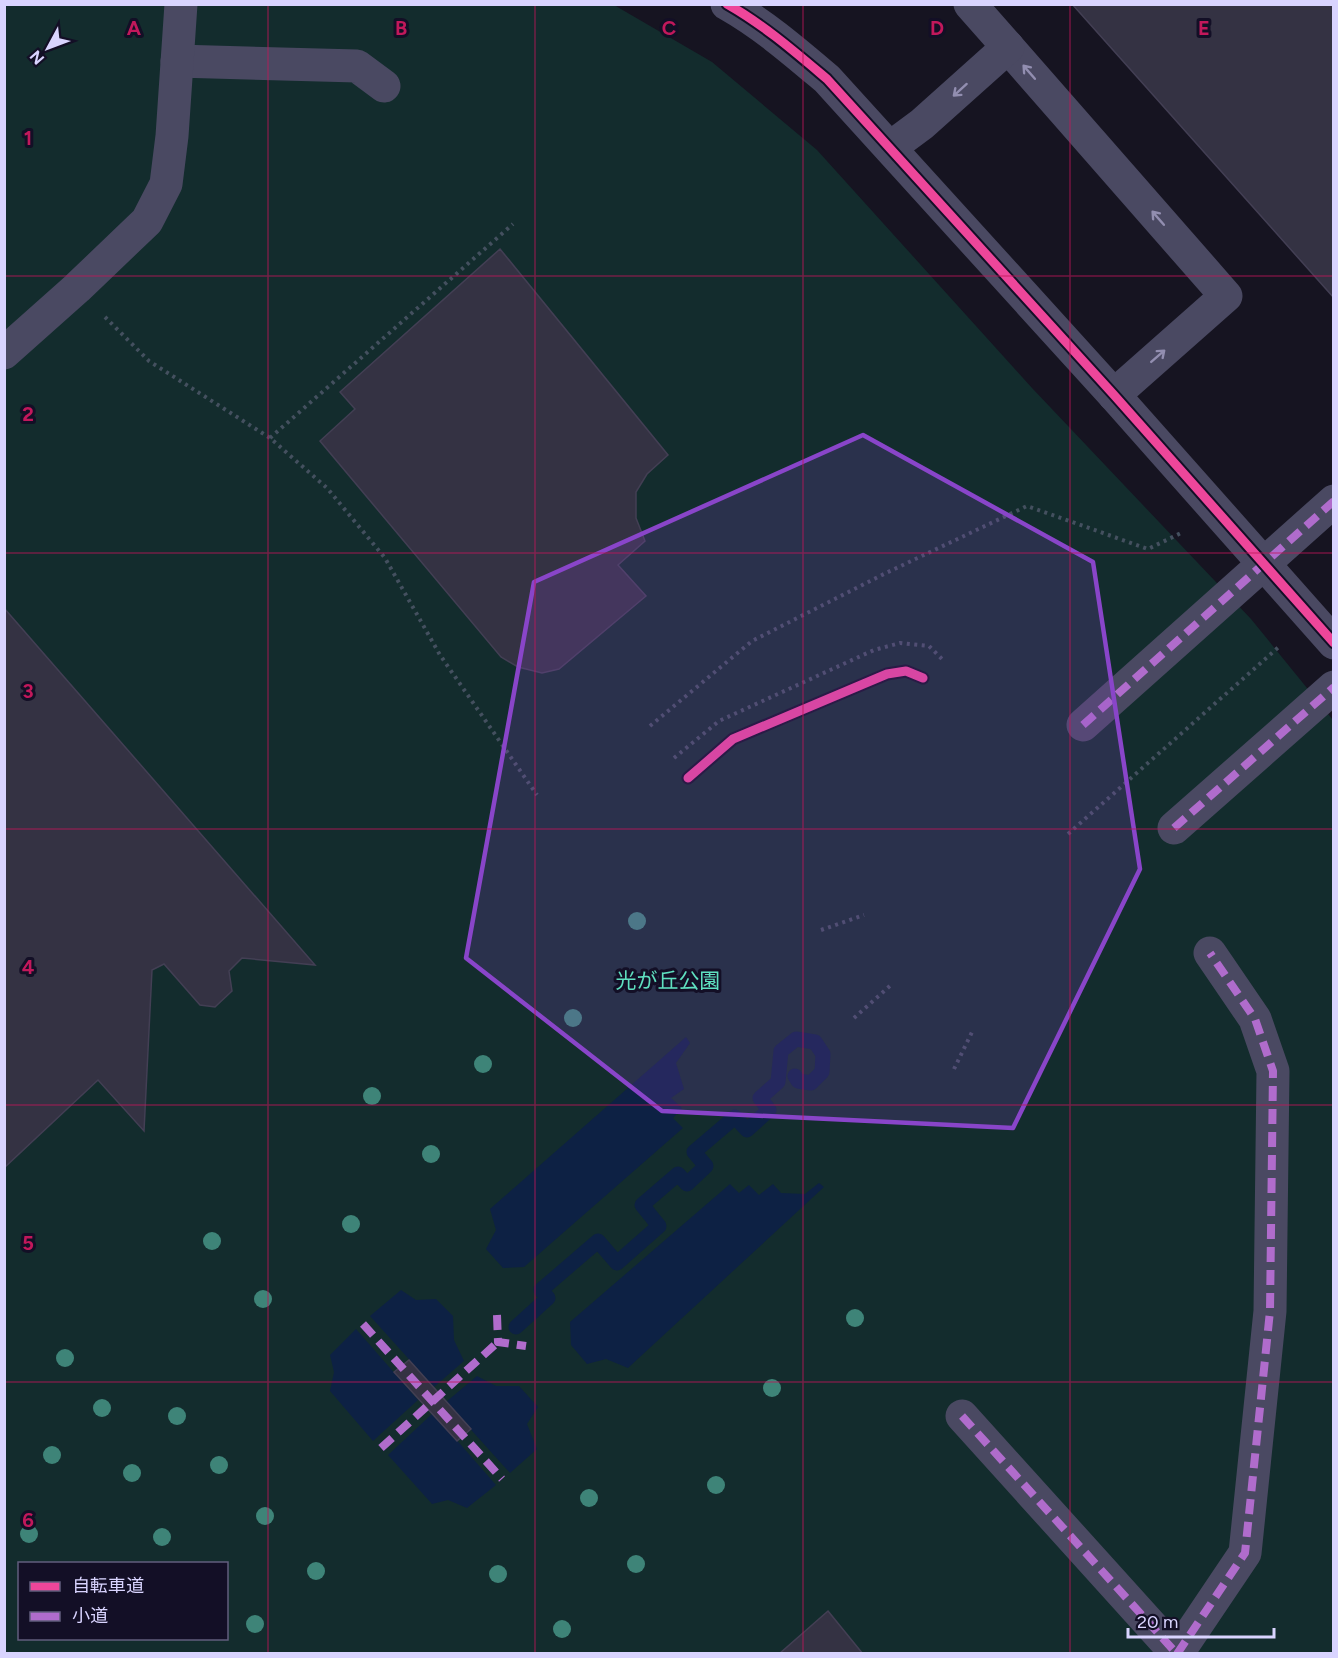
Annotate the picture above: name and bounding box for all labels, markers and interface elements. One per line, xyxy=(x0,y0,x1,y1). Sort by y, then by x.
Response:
text: A xyxy=(127,16,142,40)
text: B xyxy=(395,16,407,40)
text: C xyxy=(662,16,676,40)
text: D xyxy=(930,16,944,40)
text: E xyxy=(1198,16,1210,40)
north arrow xyxy=(18,18,78,78)
text: N xyxy=(26,47,48,68)
one-way arrow xyxy=(1022,65,1036,80)
one-way arrow xyxy=(953,83,968,97)
text: 1 xyxy=(24,126,32,150)
one-way arrow xyxy=(1151,211,1165,226)
one-way arrow xyxy=(1150,349,1165,363)
text: 2 xyxy=(22,402,34,426)
text: 3 xyxy=(22,679,34,703)
text: 4 xyxy=(22,955,35,979)
park label: 光が丘公園 xyxy=(616,968,721,993)
text: 5 xyxy=(22,1231,34,1255)
text: 6 xyxy=(22,1508,34,1532)
legend xyxy=(18,1562,228,1640)
text: 自転車道 xyxy=(72,1575,144,1597)
scale bar xyxy=(1128,1601,1274,1639)
text: 小道 xyxy=(72,1605,108,1627)
text: 20 m xyxy=(1137,1611,1178,1633)

